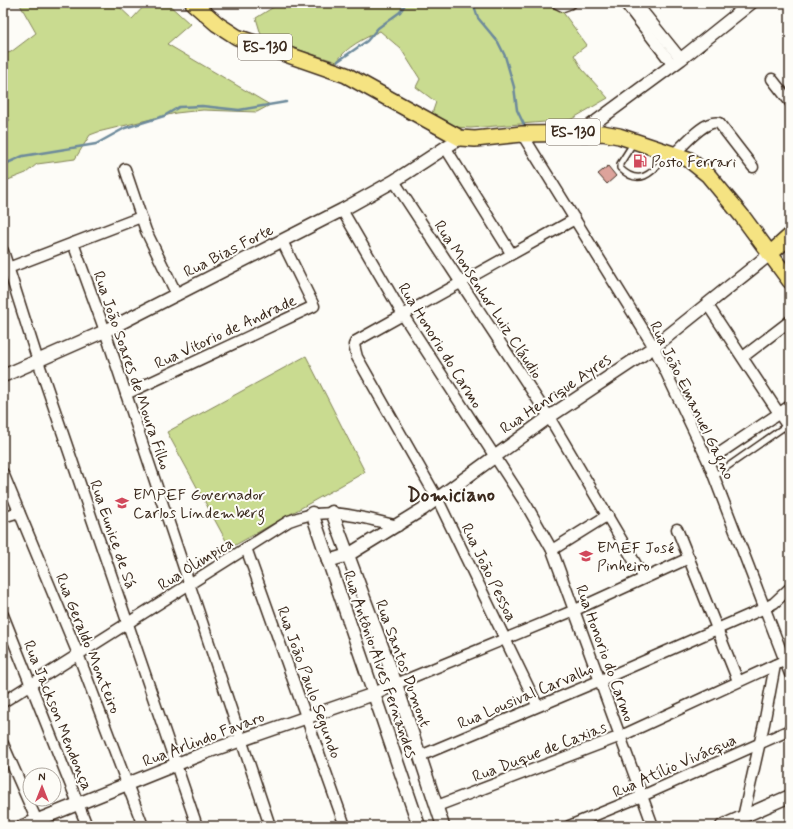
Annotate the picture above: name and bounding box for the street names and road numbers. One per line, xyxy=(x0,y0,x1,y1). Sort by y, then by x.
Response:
road number: ES-130 xyxy=(238,34,292,60)
road number: ES-130 xyxy=(546,119,600,145)
street label: Rua Monsenhor Luiz Cláudio xyxy=(429,217,547,383)
street label: Rua Bias Forte xyxy=(180,220,278,283)
street label: Rua João Soares de Moura Filho xyxy=(88,268,175,473)
street label: Rua Honorio do Carmo xyxy=(393,279,487,413)
street label: Rua Vitorio de Andrade xyxy=(151,290,300,374)
street label: Rua João Emanuel Gagno xyxy=(643,318,739,484)
street label: Rua Henrique Ayres xyxy=(496,349,616,439)
street label: Rua Eunice de Sá xyxy=(84,477,141,592)
street label: Rua João Pessoa xyxy=(456,520,522,626)
street label: Rua Olimpica xyxy=(154,533,238,596)
street label: Rua Antônio Alves Fernandes xyxy=(338,568,422,761)
street label: Rua Geraldo Monteiro xyxy=(50,570,125,717)
street label: Rua Honorio do Carmo xyxy=(570,582,639,725)
street label: Rua Santos Dumont xyxy=(370,597,435,730)
street label: Rua João Paulo Segundo xyxy=(271,604,346,762)
street label: Rua Jackson Mendonça xyxy=(18,637,97,794)
street label: Rua Lousival Carvalho xyxy=(454,658,597,735)
street label: Rua Arlindo Favaro xyxy=(140,706,268,772)
street label: Rua Duque de Caxias xyxy=(469,717,610,788)
street label: Rua Atílio Vivácqua xyxy=(609,730,740,803)

